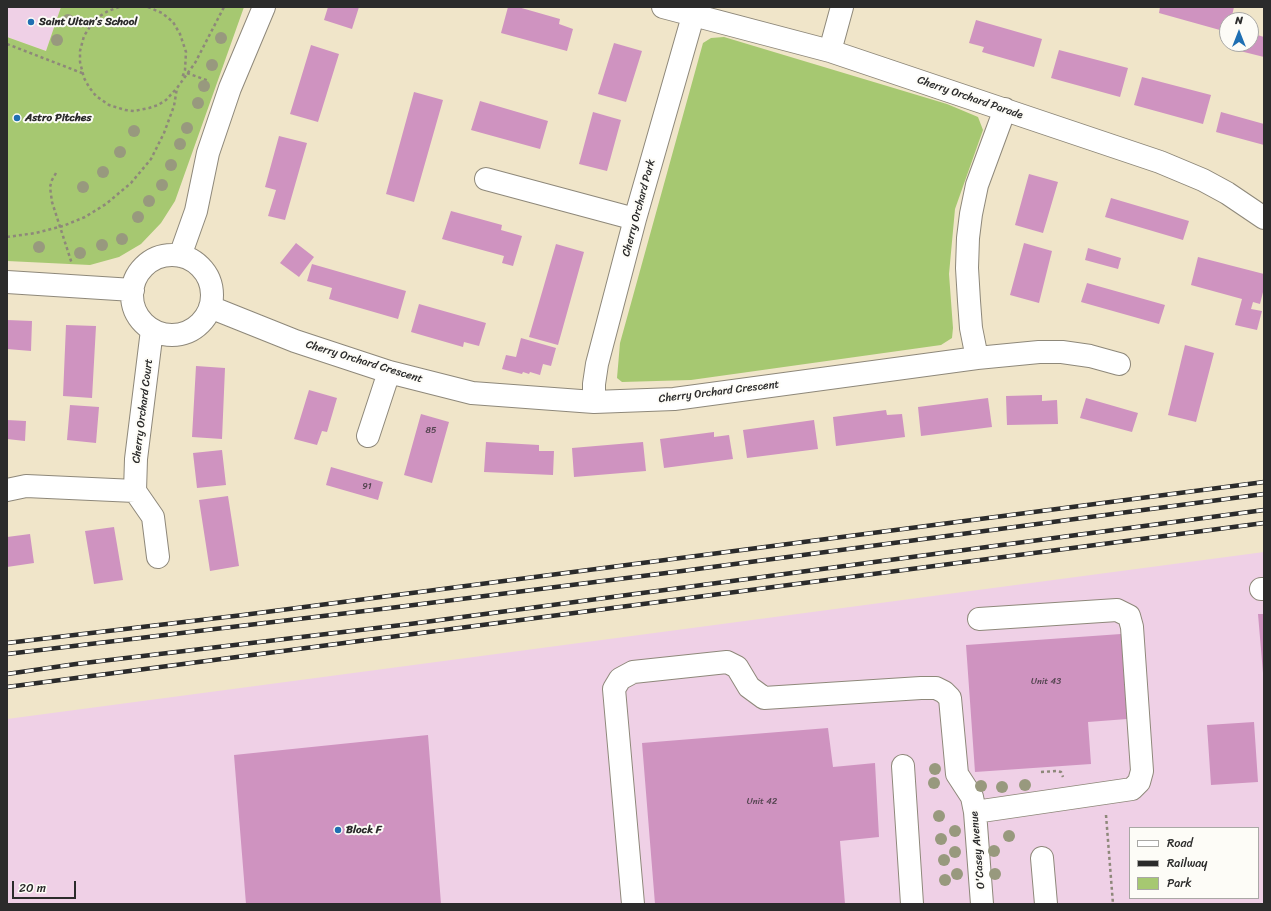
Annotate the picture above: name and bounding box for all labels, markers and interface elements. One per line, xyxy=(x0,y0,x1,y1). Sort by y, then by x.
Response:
text: N xyxy=(1235,11,1243,30)
north arrow xyxy=(1219,12,1259,52)
place label: Saint Ultan’s School xyxy=(39,15,137,29)
marker: Saint Ultan’s School xyxy=(26,17,36,27)
street label: Cherry Orchard Parade xyxy=(915,74,1025,122)
place label: Astro Pitches xyxy=(25,111,92,125)
marker: Astro Pitches xyxy=(12,113,22,123)
street label: Cherry Orchard Park xyxy=(620,158,658,258)
street label: Cherry Orchard Crescent xyxy=(304,338,424,386)
street label: Cherry Orchard Court xyxy=(130,358,156,464)
street label: Cherry Orchard Crescent xyxy=(658,378,780,406)
house number: 85 xyxy=(426,426,436,436)
house number: 91 xyxy=(362,482,372,492)
house number: Unit 43 xyxy=(1031,677,1061,687)
house number: Unit 42 xyxy=(747,797,777,807)
street label: O'Casey Avenue xyxy=(968,811,988,889)
place label: Block F xyxy=(346,823,382,837)
marker: Block F xyxy=(333,825,343,835)
legend xyxy=(1129,827,1259,899)
text: Road xyxy=(1167,832,1193,854)
text: Railway xyxy=(1167,852,1208,874)
text: Park xyxy=(1167,872,1192,894)
scale bar xyxy=(14,873,78,899)
text: 20 m xyxy=(19,877,46,899)

